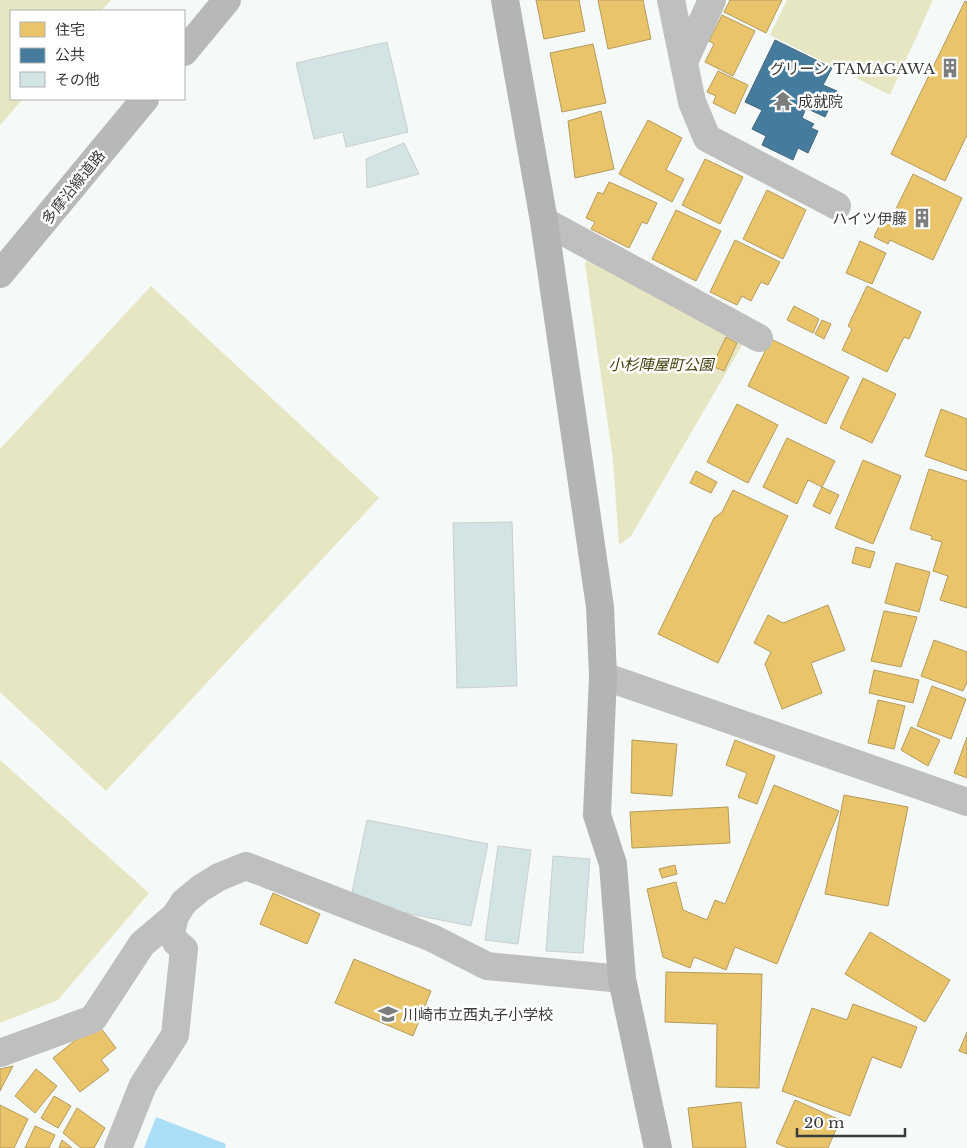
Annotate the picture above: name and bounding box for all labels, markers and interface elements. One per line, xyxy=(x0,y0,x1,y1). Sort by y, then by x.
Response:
legend xyxy=(10,10,185,100)
text: 住宅 xyxy=(55,20,85,39)
text: 公共 xyxy=(55,45,85,64)
building icon: グリーン TAMAGAWA xyxy=(939,57,961,79)
place label: グリーン TAMAGAWA xyxy=(770,59,935,78)
text: その他 xyxy=(55,70,100,89)
temple icon: 成就院 xyxy=(772,90,794,112)
place label: 成就院 xyxy=(798,92,843,111)
street label: 多摩沿線道路 xyxy=(37,146,109,228)
building icon: ハイツ伊藤 xyxy=(911,207,933,229)
place label: ハイツ伊藤 xyxy=(832,209,907,228)
park label: 小杉陣屋町公園 xyxy=(608,355,715,374)
school or university icon: 川崎市立西丸子小学校 xyxy=(377,1003,399,1025)
place label: 川崎市立西丸子小学校 xyxy=(403,1005,553,1024)
scale bar xyxy=(797,1106,904,1138)
text: 20 m xyxy=(804,1113,844,1132)

